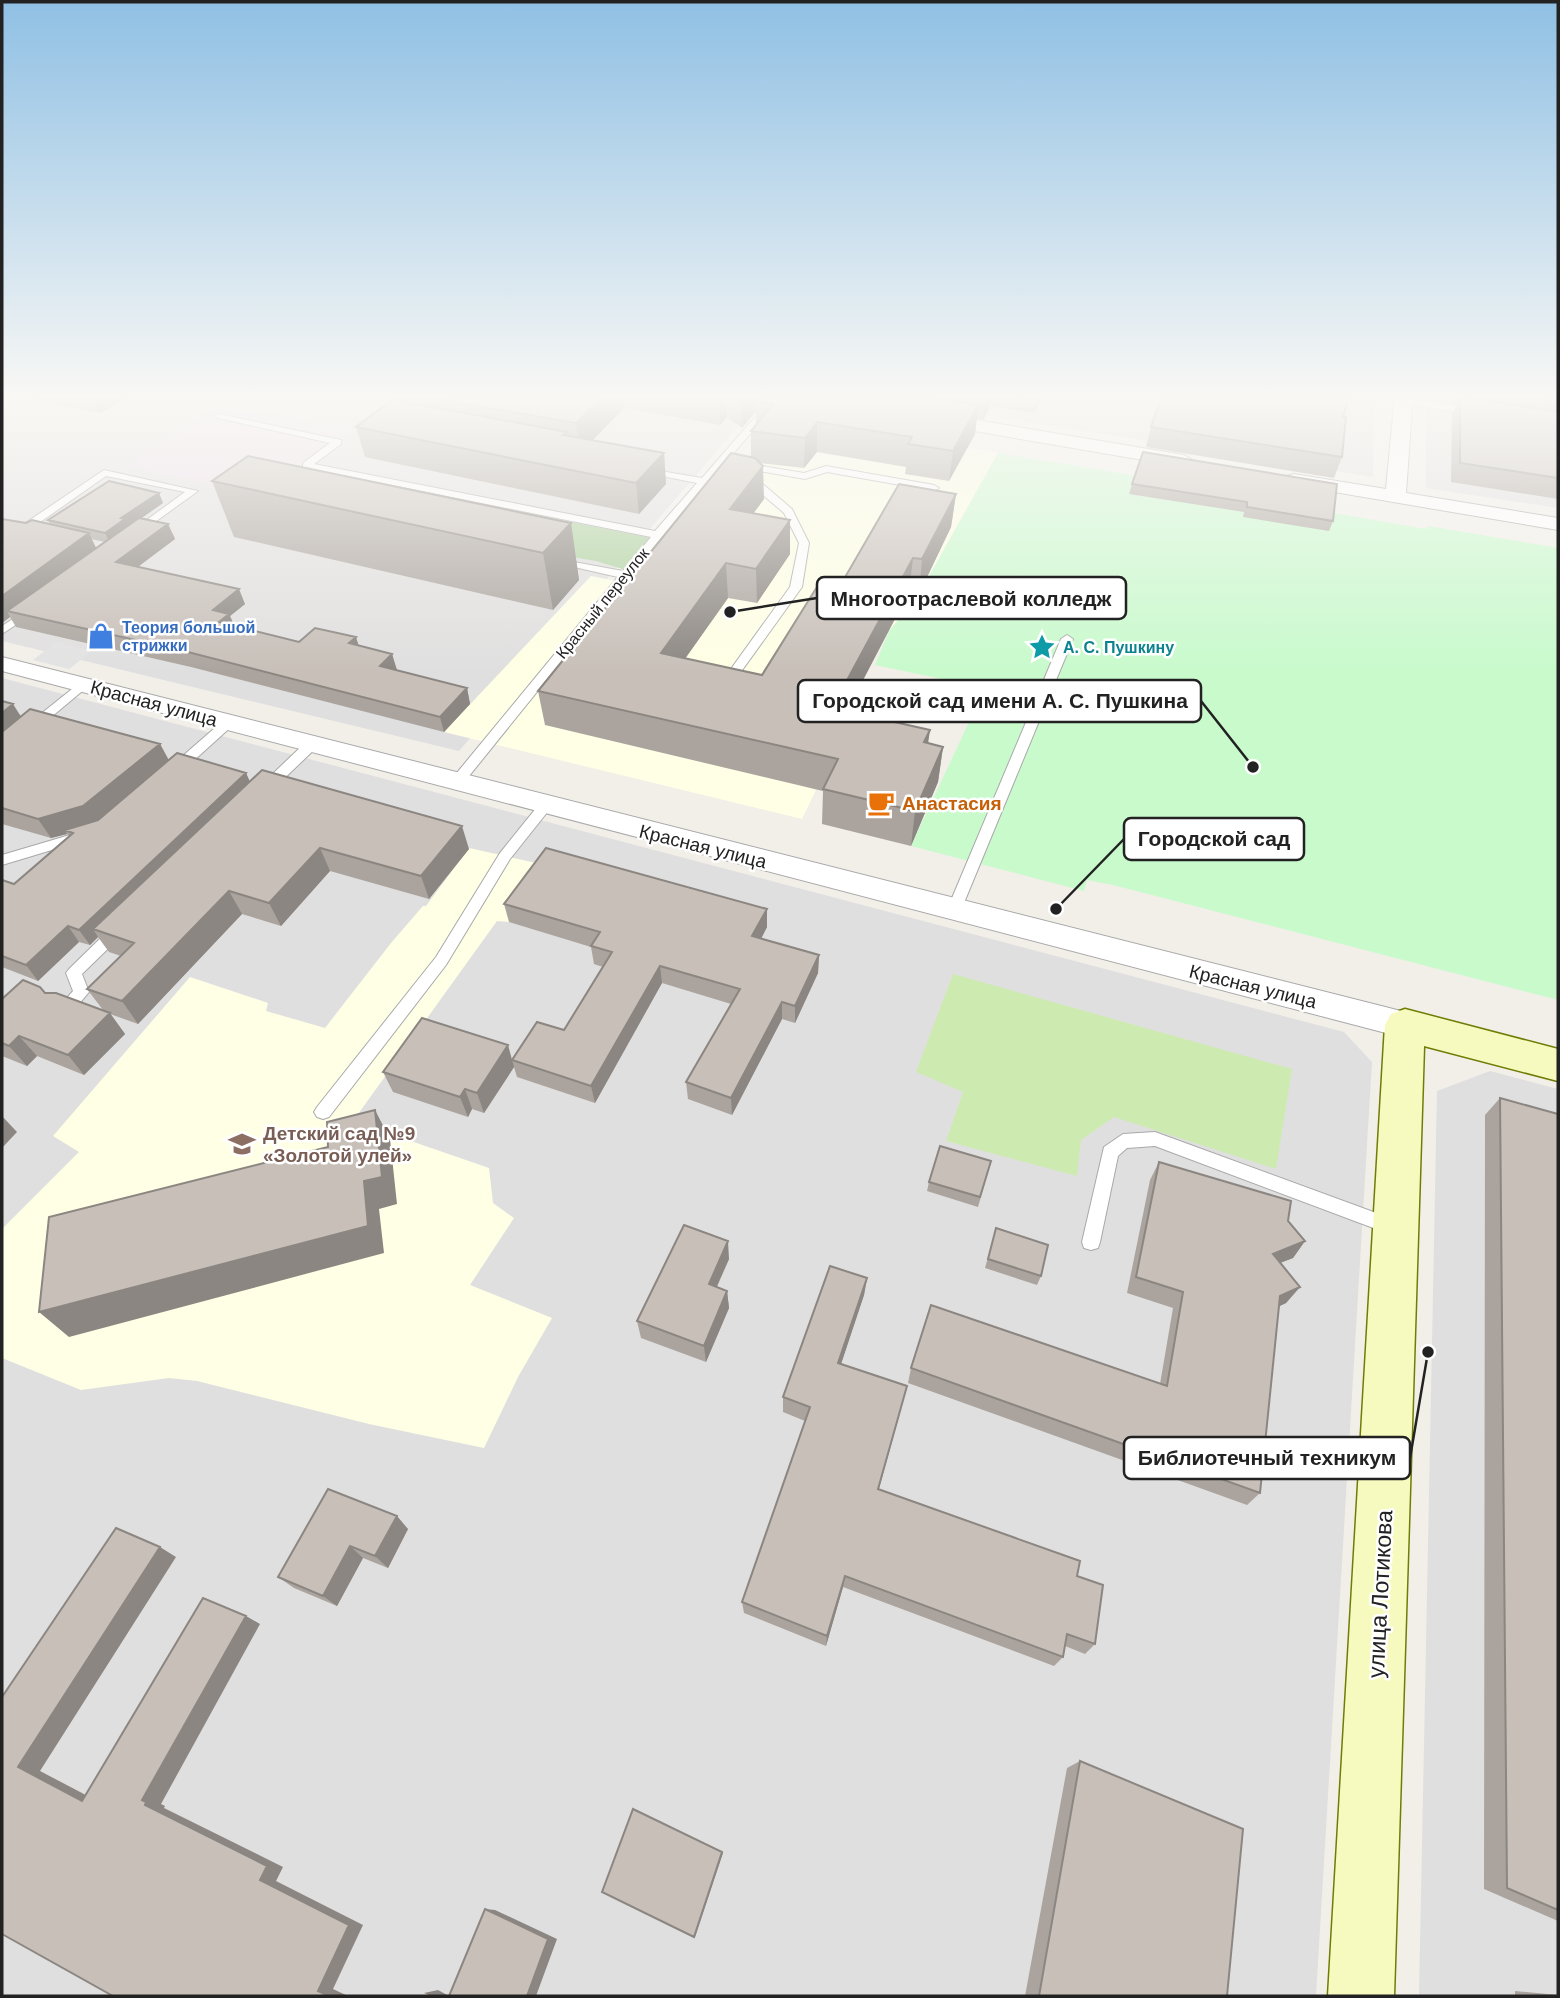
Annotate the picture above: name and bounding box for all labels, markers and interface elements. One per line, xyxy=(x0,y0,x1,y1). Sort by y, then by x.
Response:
street label: Красный переулок xyxy=(553,544,653,662)
callout: Многоотраслевой колледж xyxy=(817,577,1126,619)
text: Многоотраслевой колледж xyxy=(831,587,1113,610)
place label: Теория большой стрижки xyxy=(122,619,255,654)
shop icon: Теория большой стрижки xyxy=(86,621,116,651)
place icon: А. С. Пушкину xyxy=(1027,632,1057,662)
place label: А. С. Пушкину xyxy=(1063,639,1174,656)
street label: Красная улица xyxy=(88,676,220,731)
callout: Городской сад имени А. С. Пушкина xyxy=(798,680,1201,722)
text: Городской сад имени А. С. Пушкина xyxy=(812,689,1188,712)
cafe icon: Анастасия xyxy=(866,788,896,818)
place label: Анастасия xyxy=(902,793,1002,814)
callout: Городской сад xyxy=(1124,818,1304,860)
street label: Красная улица xyxy=(637,821,769,873)
text: Городской сад xyxy=(1138,827,1290,850)
street label: Красная улица xyxy=(1187,961,1319,1013)
place label: Детский сад №9 «Золотой улей» xyxy=(263,1123,415,1166)
school or university icon: Детский сад №9 «Золотой улей» xyxy=(227,1129,257,1159)
callout: Библиотечный техникум xyxy=(1124,1437,1410,1479)
text: Библиотечный техникум xyxy=(1138,1446,1396,1469)
street label: улица Лотикова xyxy=(1363,1509,1397,1679)

